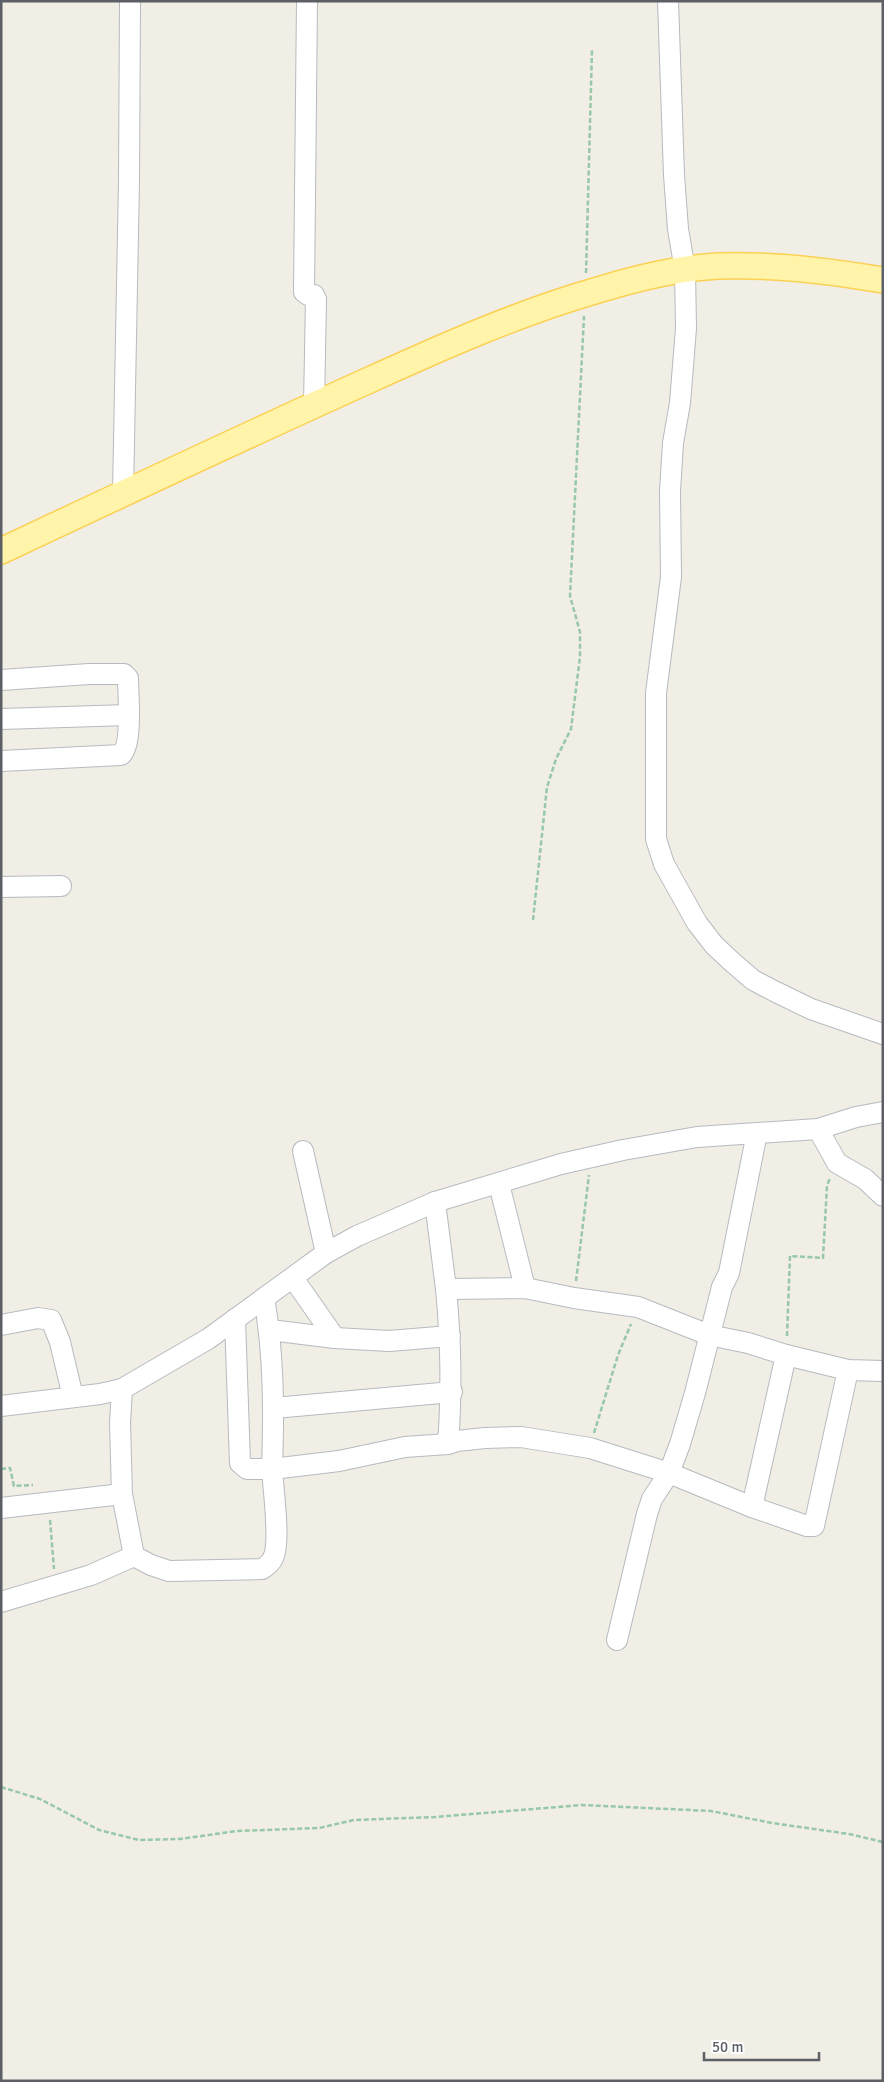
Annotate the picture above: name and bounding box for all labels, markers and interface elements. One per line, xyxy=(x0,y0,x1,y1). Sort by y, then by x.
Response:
scale bar xyxy=(704,2030,819,2062)
text: 50 m xyxy=(712,2038,743,2056)

